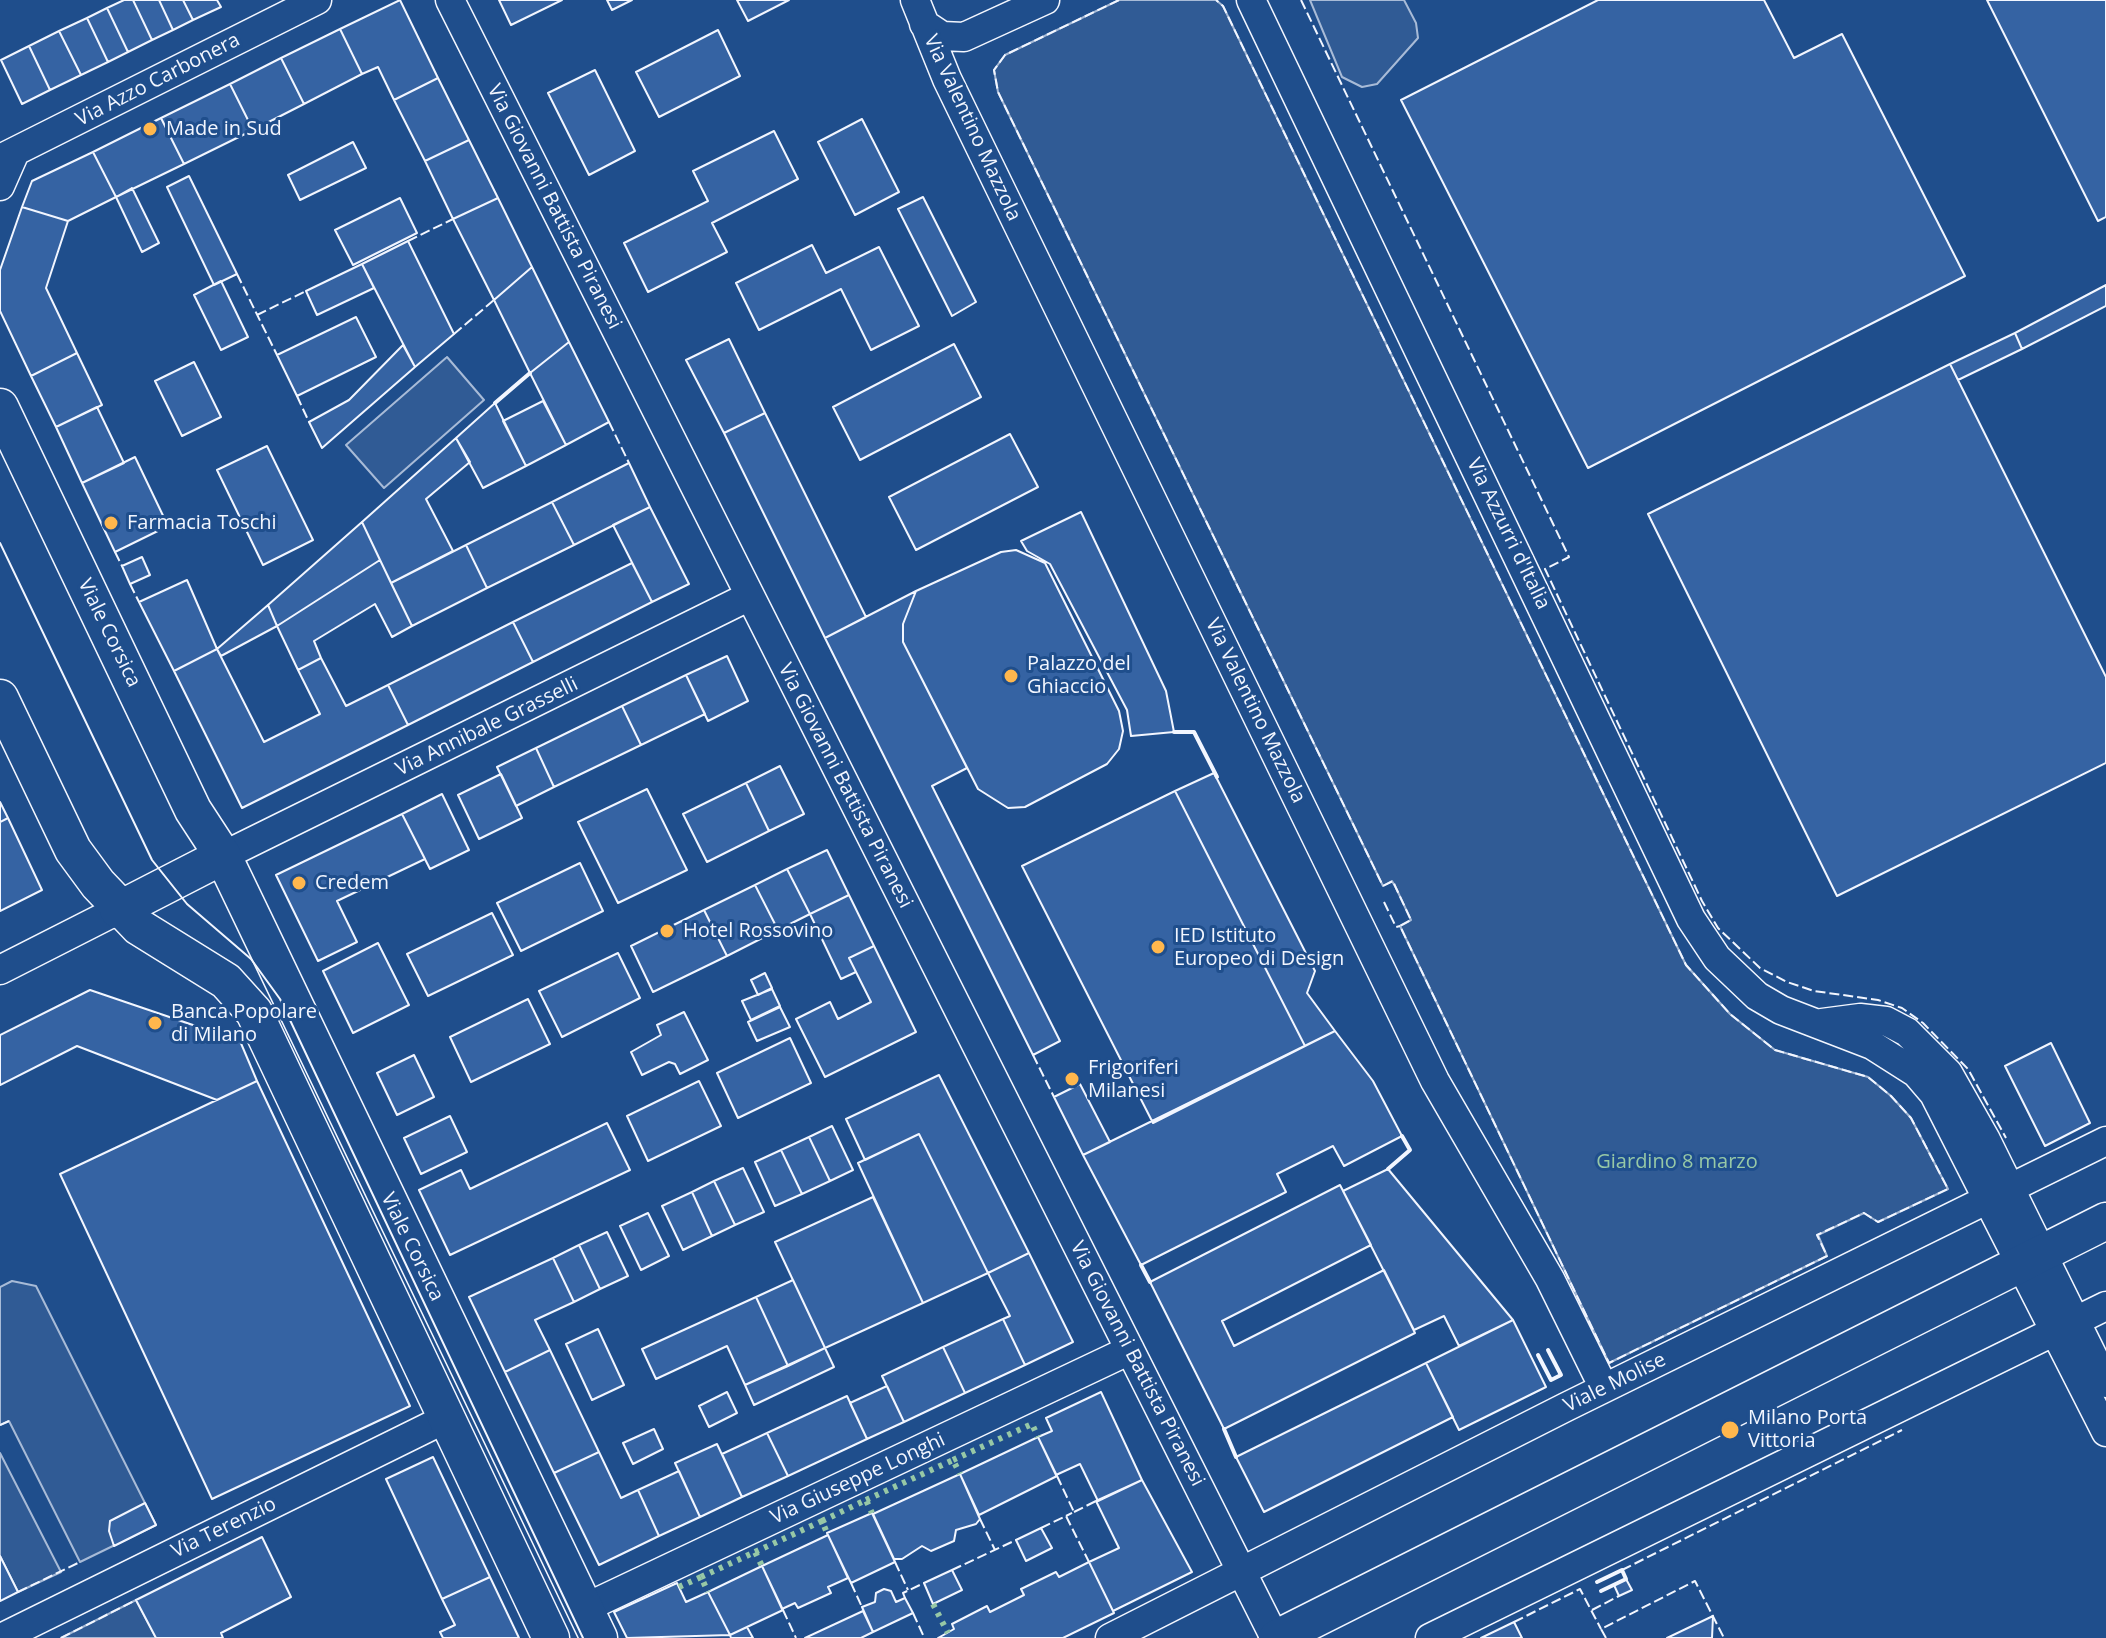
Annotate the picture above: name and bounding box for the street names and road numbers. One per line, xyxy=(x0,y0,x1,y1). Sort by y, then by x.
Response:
street label: Via Azzo Carbonera xyxy=(72,28,244,132)
street label: Via Valentino Mazzola xyxy=(918,31,1026,225)
street label: Via Giovanni Battista Piranesi xyxy=(482,81,626,333)
street label: Via Azzurri d'Italia xyxy=(1461,455,1555,613)
street label: Viale Corsica xyxy=(72,575,146,691)
street label: Via Valentino Mazzola xyxy=(1200,615,1310,807)
street label: Via Giovanni Battista Piranesi xyxy=(773,660,917,912)
street label: Via Annibale Grasselli xyxy=(392,672,582,782)
street label: Viale Corsica xyxy=(375,1189,449,1305)
street label: Via Giovanni Battista Piranesi xyxy=(1065,1238,1209,1490)
street label: Viale Molise xyxy=(1560,1348,1670,1418)
street label: Via Giuseppe Longhi xyxy=(767,1428,949,1530)
street label: Via Terenzio xyxy=(168,1492,280,1564)

